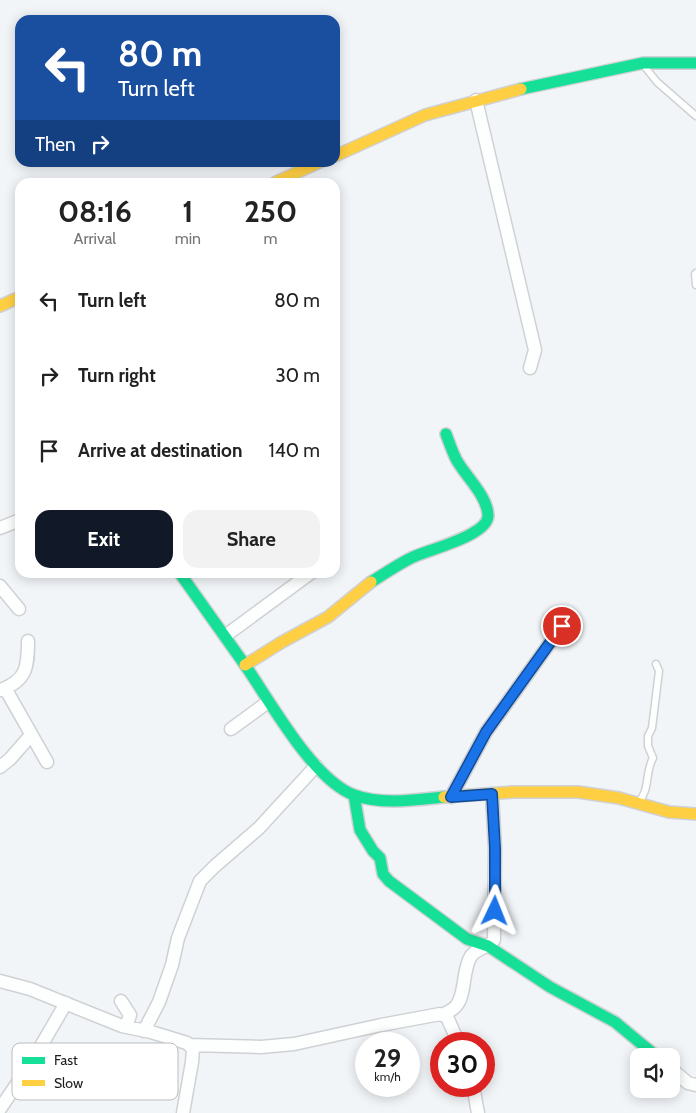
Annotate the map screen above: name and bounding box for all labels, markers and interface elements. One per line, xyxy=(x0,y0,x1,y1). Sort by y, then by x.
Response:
text: 80 m xyxy=(118,32,202,75)
icon: left xyxy=(35,35,100,100)
text: Turn left xyxy=(118,75,195,102)
icon: right xyxy=(86,130,114,158)
text: Then xyxy=(35,133,76,156)
text: 08:16 xyxy=(58,193,132,230)
text: 1 xyxy=(182,193,193,230)
text: 250 xyxy=(244,193,297,230)
text: Arrival xyxy=(74,229,116,248)
text: min xyxy=(175,229,201,248)
text: m xyxy=(264,229,278,248)
icon: left xyxy=(35,287,63,315)
text: Turn left xyxy=(78,289,146,312)
text: 80 m xyxy=(274,289,320,312)
icon: right xyxy=(35,362,63,390)
text: Turn right xyxy=(78,364,156,387)
text: 30 m xyxy=(276,364,320,387)
icon: arrive xyxy=(35,437,63,465)
text: Arrive at destination xyxy=(78,439,242,462)
text: 140 m xyxy=(269,439,320,462)
button: Exit xyxy=(35,510,173,568)
button: Share xyxy=(183,510,320,568)
pin xyxy=(541,605,583,647)
icon: arrive xyxy=(548,612,576,640)
position arrow xyxy=(468,884,520,936)
speed limit sign: 30 xyxy=(430,1032,495,1097)
legend xyxy=(12,1043,178,1100)
text: 29 xyxy=(374,1043,401,1073)
map controls xyxy=(630,1048,680,1098)
button: sound xyxy=(630,1048,680,1098)
text: Fast xyxy=(54,1051,78,1069)
text: km/h xyxy=(374,1069,401,1084)
text: Slow xyxy=(54,1074,83,1092)

